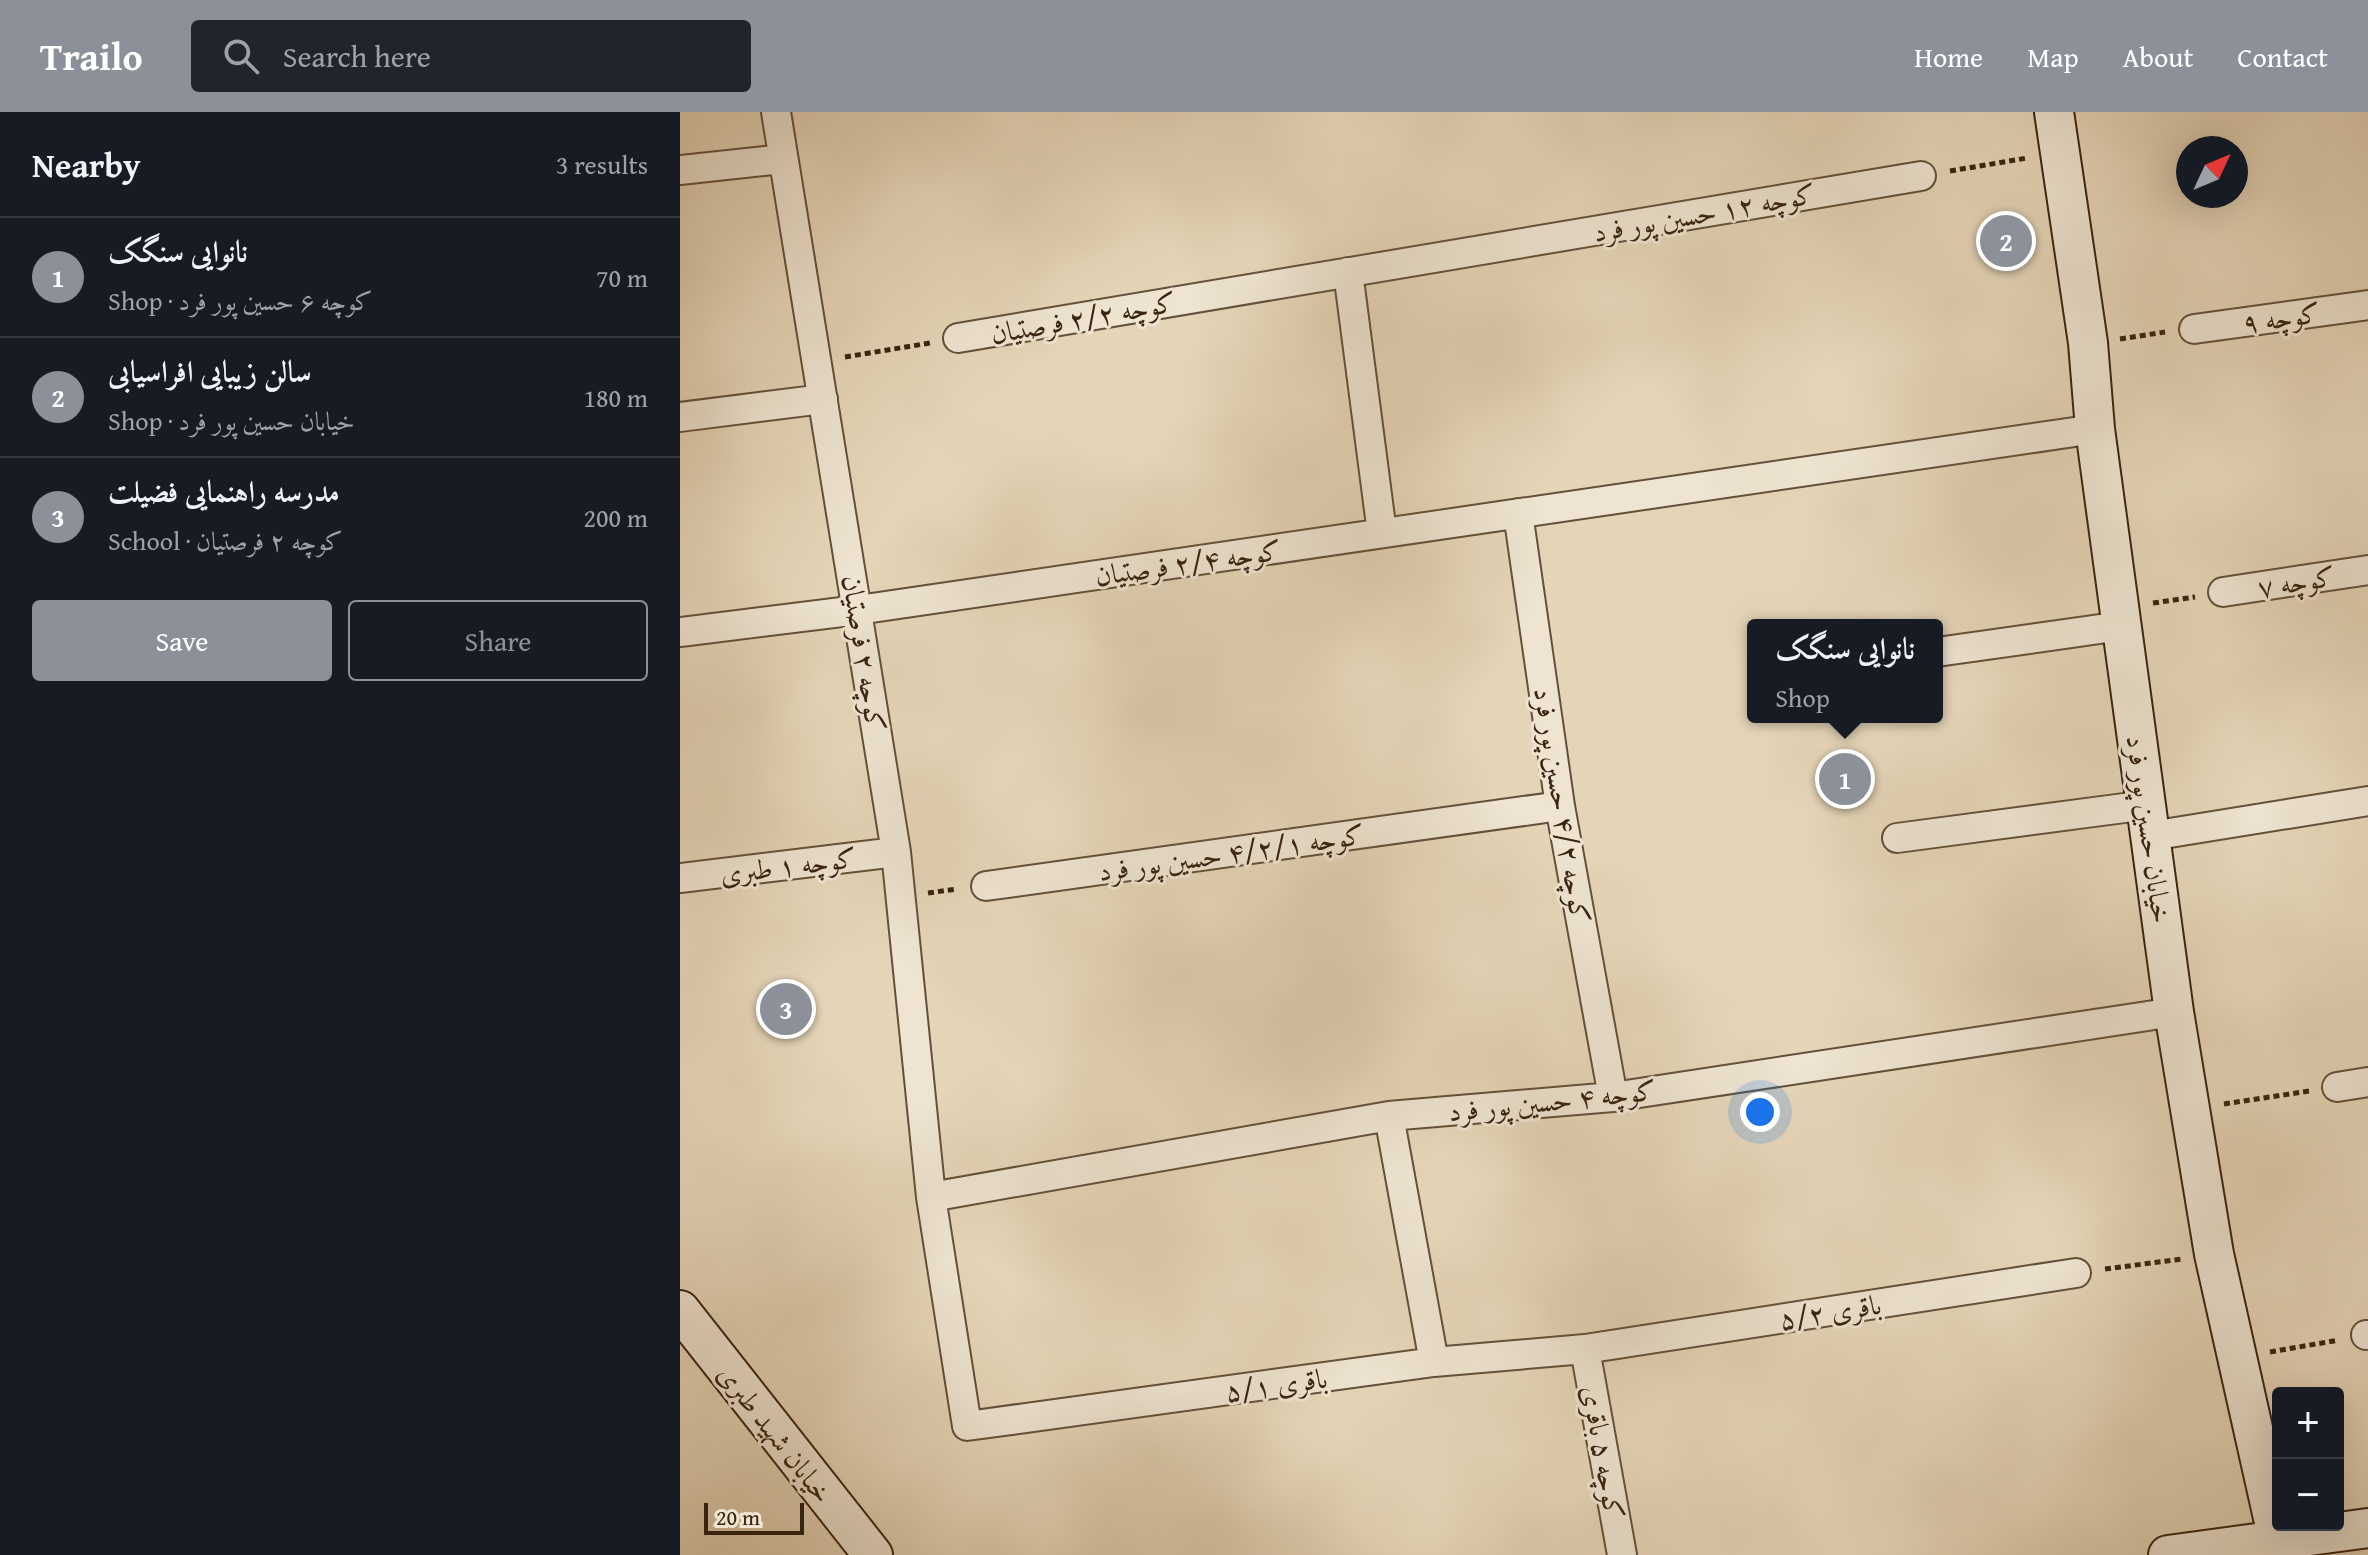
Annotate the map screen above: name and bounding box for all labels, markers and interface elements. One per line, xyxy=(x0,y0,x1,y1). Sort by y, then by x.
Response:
search box xyxy=(191,20,751,92)
text: Trailo xyxy=(40,28,143,84)
icon: search xyxy=(219,34,263,78)
text: Search here xyxy=(283,34,431,78)
text: Home xyxy=(1914,36,1983,77)
text: Map xyxy=(2027,36,2079,77)
text: About xyxy=(2123,36,2193,77)
text: Contact xyxy=(2237,36,2328,77)
north arrow xyxy=(2176,136,2248,208)
text: Nearby xyxy=(32,140,141,189)
text: 3 results xyxy=(556,145,648,184)
street label: کوچه ۱۲ حسین پور فرد xyxy=(1590,172,1819,253)
pin: 2 xyxy=(1980,211,2032,271)
text: نانوایی سنگک xyxy=(108,229,248,273)
text: 1 xyxy=(51,258,65,297)
text: 70 m xyxy=(596,258,648,297)
text: Shop · کوچه ۶ حسین پور فرد xyxy=(108,281,372,320)
street label: کوچه ۲/۲ فرصتیان xyxy=(987,281,1179,353)
street label: کوچه ۹ xyxy=(2239,291,2323,343)
text: سالن زیبایی افراسیابی xyxy=(108,349,311,393)
text: 2 xyxy=(51,378,65,417)
text: 180 m xyxy=(583,378,648,417)
text: Shop · خیابان حسین پور فرد xyxy=(108,401,355,440)
text: مدرسه راهنمایی فضیلت xyxy=(108,469,340,513)
text: 3 xyxy=(51,498,65,537)
text: 200 m xyxy=(583,498,648,537)
text: School · کوچه ۲ فرصتیان xyxy=(108,521,343,560)
street label: کوچه ۲/۴ فرصتیان xyxy=(1092,529,1284,595)
street label: کوچه ۷ xyxy=(2254,555,2338,607)
street label: کوچه ۲ فرصتیان xyxy=(832,572,898,734)
button: Save xyxy=(32,600,332,681)
button: Share xyxy=(348,600,648,681)
popup xyxy=(1747,619,1943,723)
text: نانوایی سنگک xyxy=(1775,626,1915,670)
text: Shop xyxy=(1775,678,1830,717)
street label: کوچه ۴/۲ حسین پور فرد xyxy=(1523,684,1602,926)
street label: خیابان حسین پور فرد xyxy=(2115,732,2184,926)
pin: 1 xyxy=(1819,749,1871,809)
street label: کوچه ۴/۲/۱ حسین پور فرد xyxy=(1095,813,1367,892)
street label: کوچه ۱ طبری xyxy=(717,836,859,894)
pin: 3 xyxy=(760,979,812,1039)
street label: کوچه ۴ حسین پور فرد xyxy=(1446,1069,1658,1132)
your location xyxy=(1740,1092,1780,1132)
street label: باقری ۵/۲ xyxy=(1776,1283,1884,1339)
street label: خیابان شهید طبری xyxy=(708,1355,844,1511)
street label: باقری ۵/۱ xyxy=(1222,1357,1330,1411)
street label: کوچه ۵ باقری xyxy=(1572,1382,1636,1522)
map controls xyxy=(2272,1387,2344,1531)
button: + xyxy=(2272,1387,2344,1459)
button: − xyxy=(2272,1459,2344,1531)
scale bar xyxy=(704,1499,804,1535)
text: 20 m xyxy=(716,1501,760,1533)

